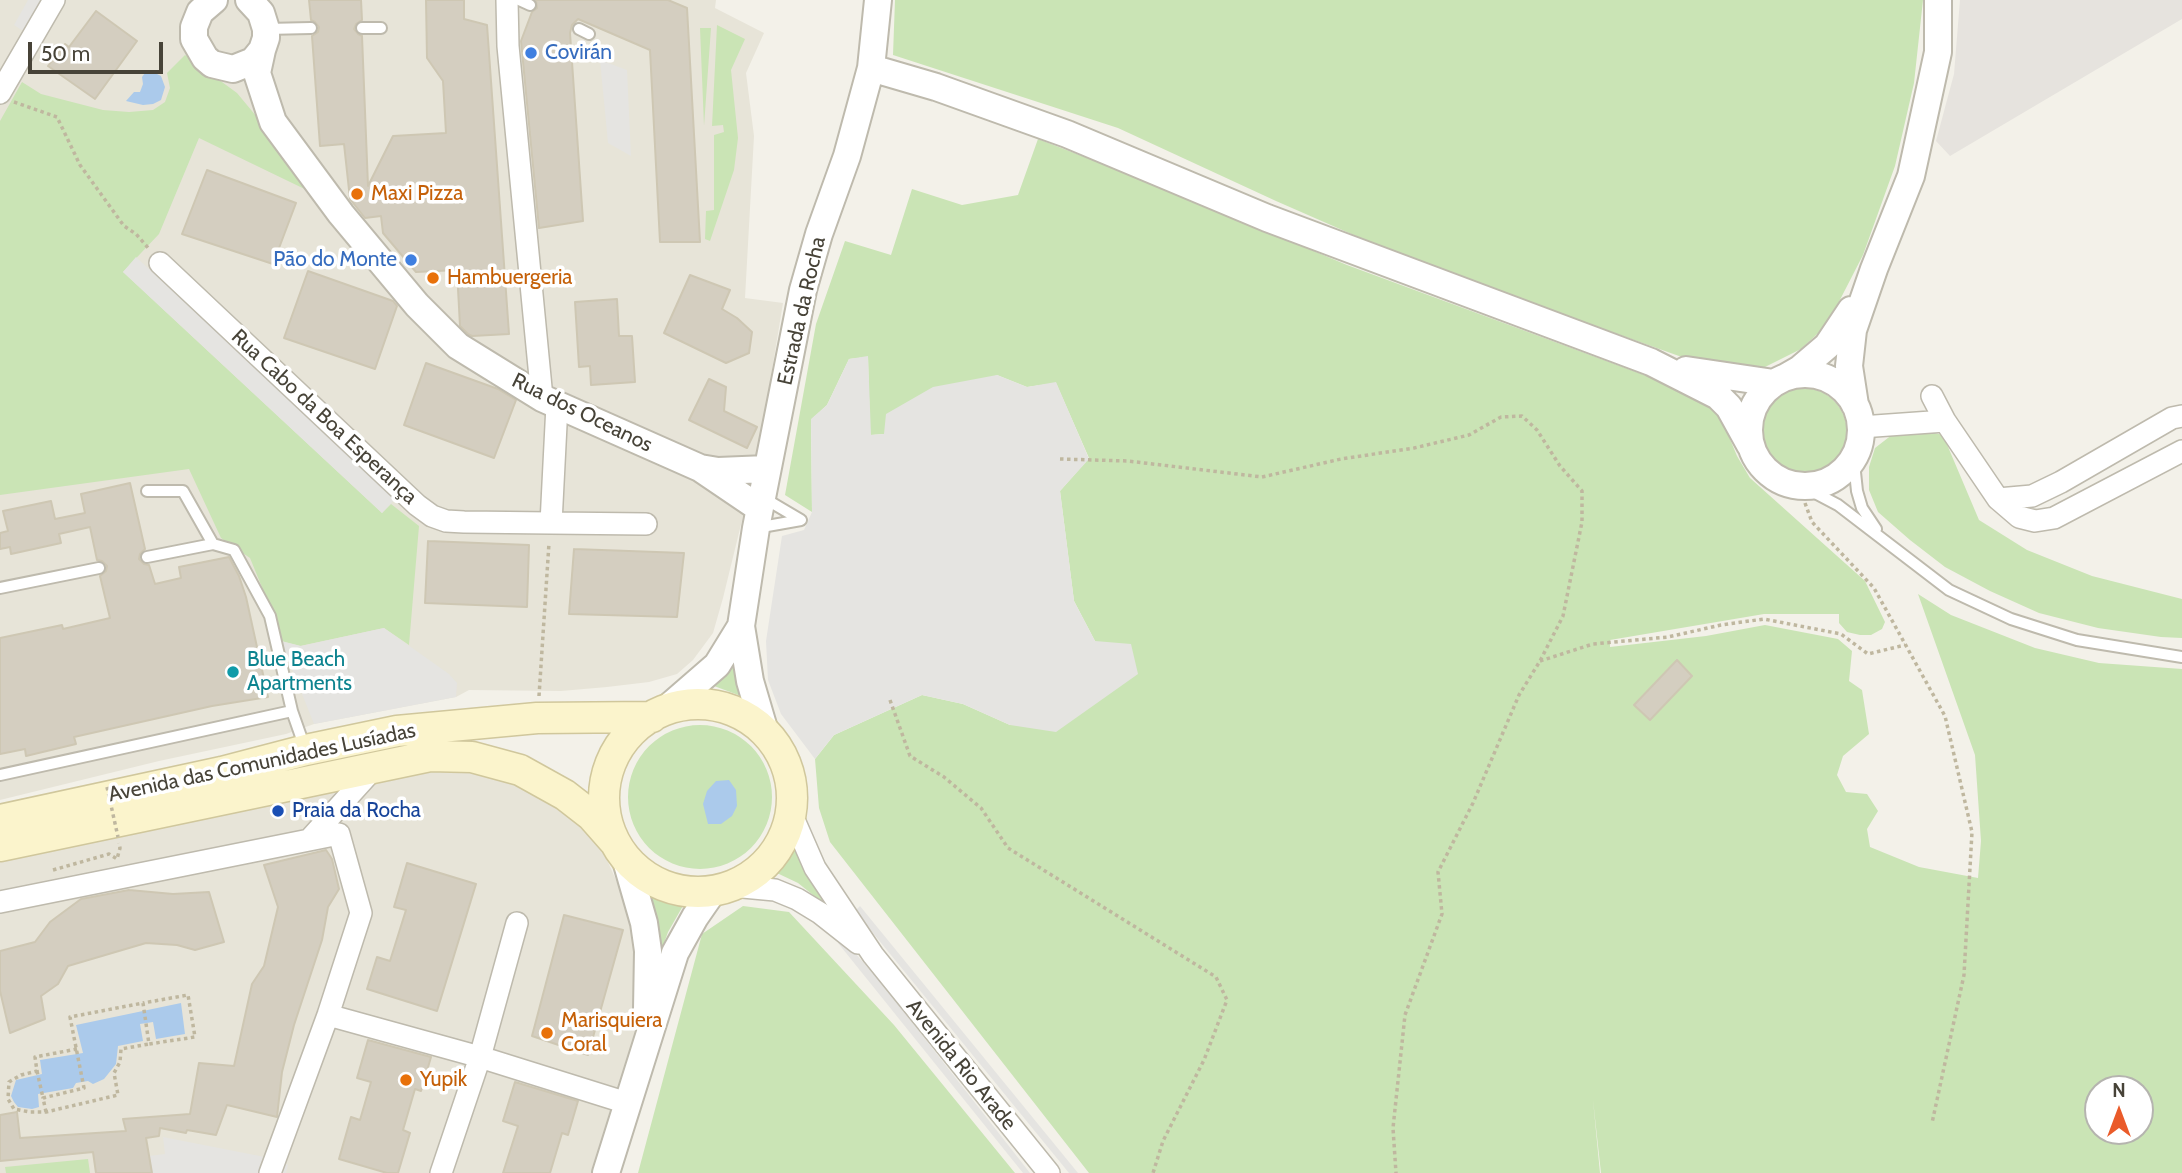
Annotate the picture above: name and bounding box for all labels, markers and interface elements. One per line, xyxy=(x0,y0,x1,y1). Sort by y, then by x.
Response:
scale bar xyxy=(32,28,166,72)
place label: Covirán xyxy=(545,40,612,66)
text: 50 m xyxy=(41,41,90,66)
marker: Covirán xyxy=(523,45,539,61)
place label: Maxi Pizza xyxy=(371,181,463,207)
marker: Maxi Pizza xyxy=(349,186,365,202)
street label: Estrada da Rocha xyxy=(773,234,831,388)
place label: Pão do Monte xyxy=(273,247,397,273)
marker: Pão do Monte xyxy=(403,252,419,268)
place label: Hambuergeria xyxy=(447,265,572,291)
marker: Hambuergeria xyxy=(425,270,441,286)
street label: Rua Cabo da Boa Esperança xyxy=(226,324,422,510)
street label: Rua dos Oceanos xyxy=(508,368,656,458)
place label: Blue Beach Apartments xyxy=(247,647,352,697)
marker: Blue Beach Apartments xyxy=(225,664,241,680)
street label: Avenida das Comunidades Lusíadas xyxy=(106,718,418,808)
place label: Praia da Rocha xyxy=(292,798,421,824)
marker: Praia da Rocha xyxy=(270,803,286,819)
street label: Avenida Rio Arade xyxy=(901,995,1021,1135)
place label: Marisquiera Coral xyxy=(561,1008,662,1058)
marker: Marisquiera Coral xyxy=(539,1025,555,1041)
place label: Yupik xyxy=(420,1067,467,1093)
marker: Yupik xyxy=(398,1072,414,1088)
north arrow xyxy=(2084,1075,2154,1145)
text: N xyxy=(2112,1079,2126,1102)

